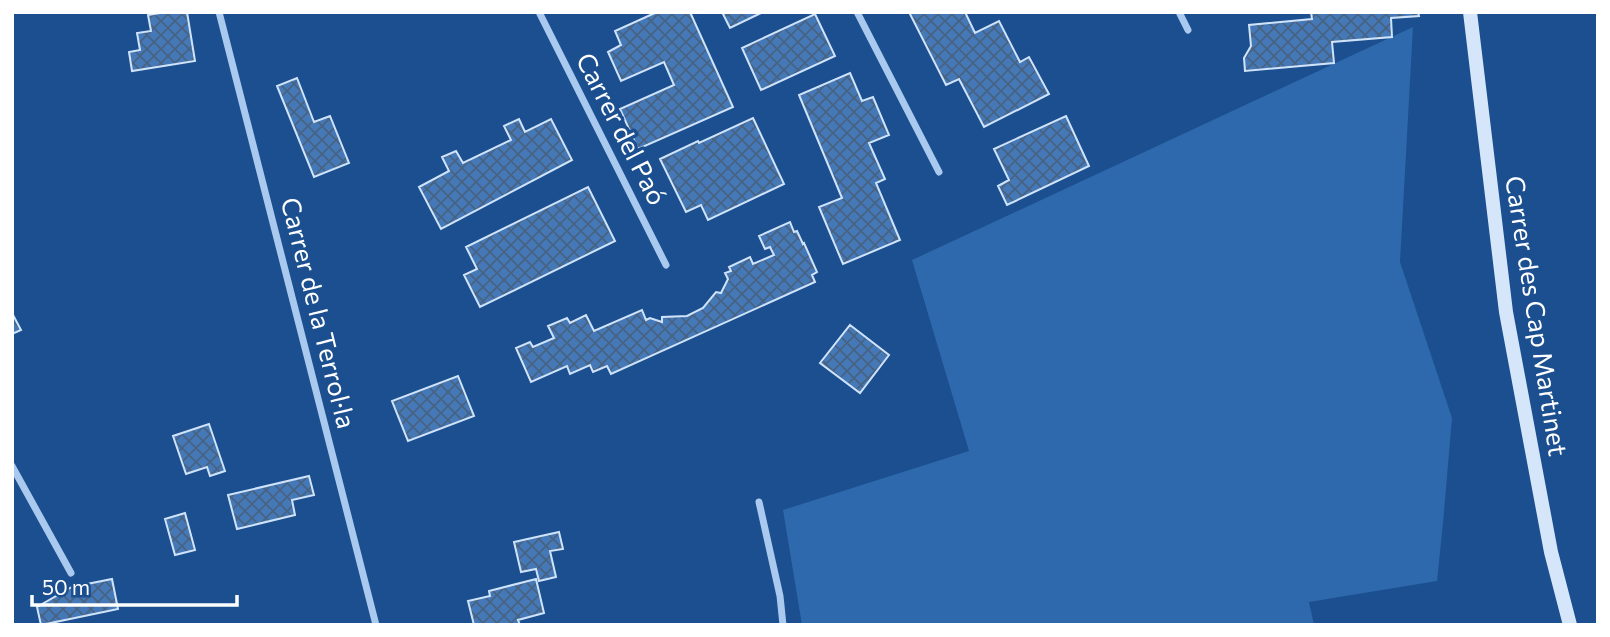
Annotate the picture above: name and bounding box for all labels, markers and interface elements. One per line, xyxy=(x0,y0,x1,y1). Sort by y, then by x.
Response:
street label: Carrer del Paó xyxy=(571,47,674,210)
street label: Carrer des Cap Martinet xyxy=(1500,173,1575,458)
street label: Carrer de la Terrol·la xyxy=(276,194,363,431)
scale bar xyxy=(32,564,236,608)
text: 50 m xyxy=(42,574,90,599)

